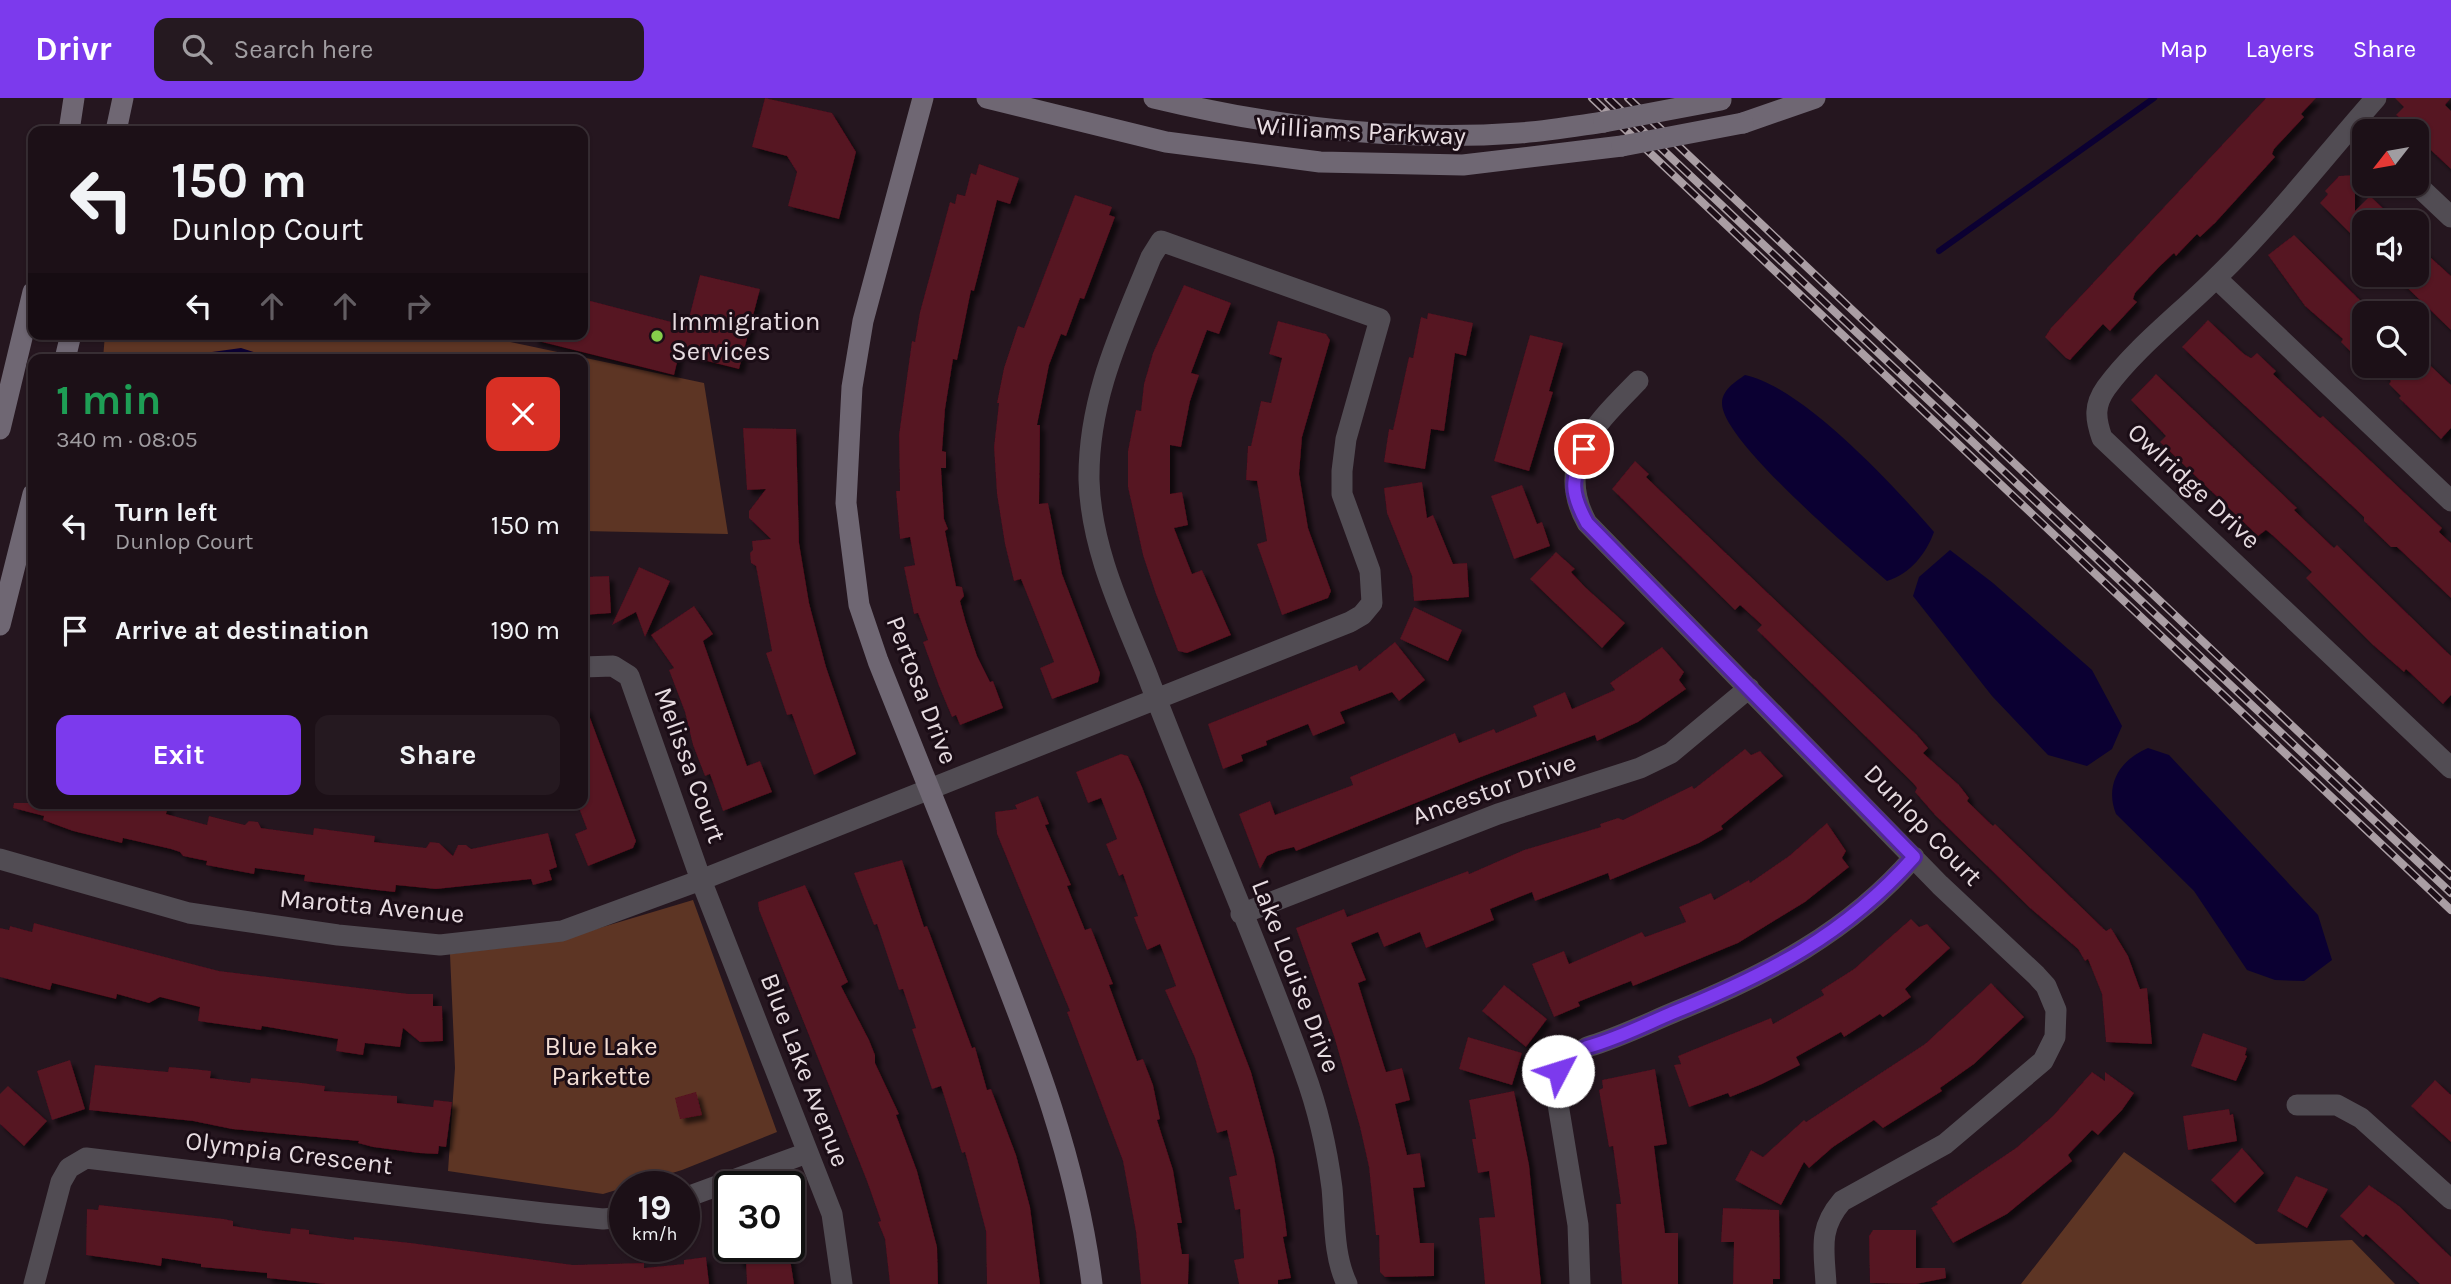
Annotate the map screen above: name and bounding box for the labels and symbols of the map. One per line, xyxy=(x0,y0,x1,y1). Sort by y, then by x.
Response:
street label: Williams Parkway xyxy=(1255,110,1467,152)
north arrow xyxy=(2352,119,2429,196)
place label: Immigration Services xyxy=(671,306,821,367)
marker: Immigration Services xyxy=(649,328,665,344)
street label: Owlridge Drive xyxy=(2121,417,2267,555)
pin xyxy=(1554,419,1614,479)
street label: Pertosa Drive xyxy=(880,612,964,768)
street label: Melissa Court xyxy=(648,683,733,847)
street label: Ancestor Drive xyxy=(1408,746,1580,832)
street label: Dunlop Court xyxy=(1857,758,1989,892)
street label: Lake Louise Drive xyxy=(1245,875,1347,1077)
street label: Marotta Avenue xyxy=(278,882,466,930)
street label: Blue Lake Avenue xyxy=(754,969,856,1171)
park label: Blue Lake Parkette xyxy=(544,1031,658,1092)
position arrow xyxy=(1521,1034,1595,1108)
street label: Olympia Crescent xyxy=(184,1125,395,1181)
speed limit sign: 30 xyxy=(714,1171,805,1262)

